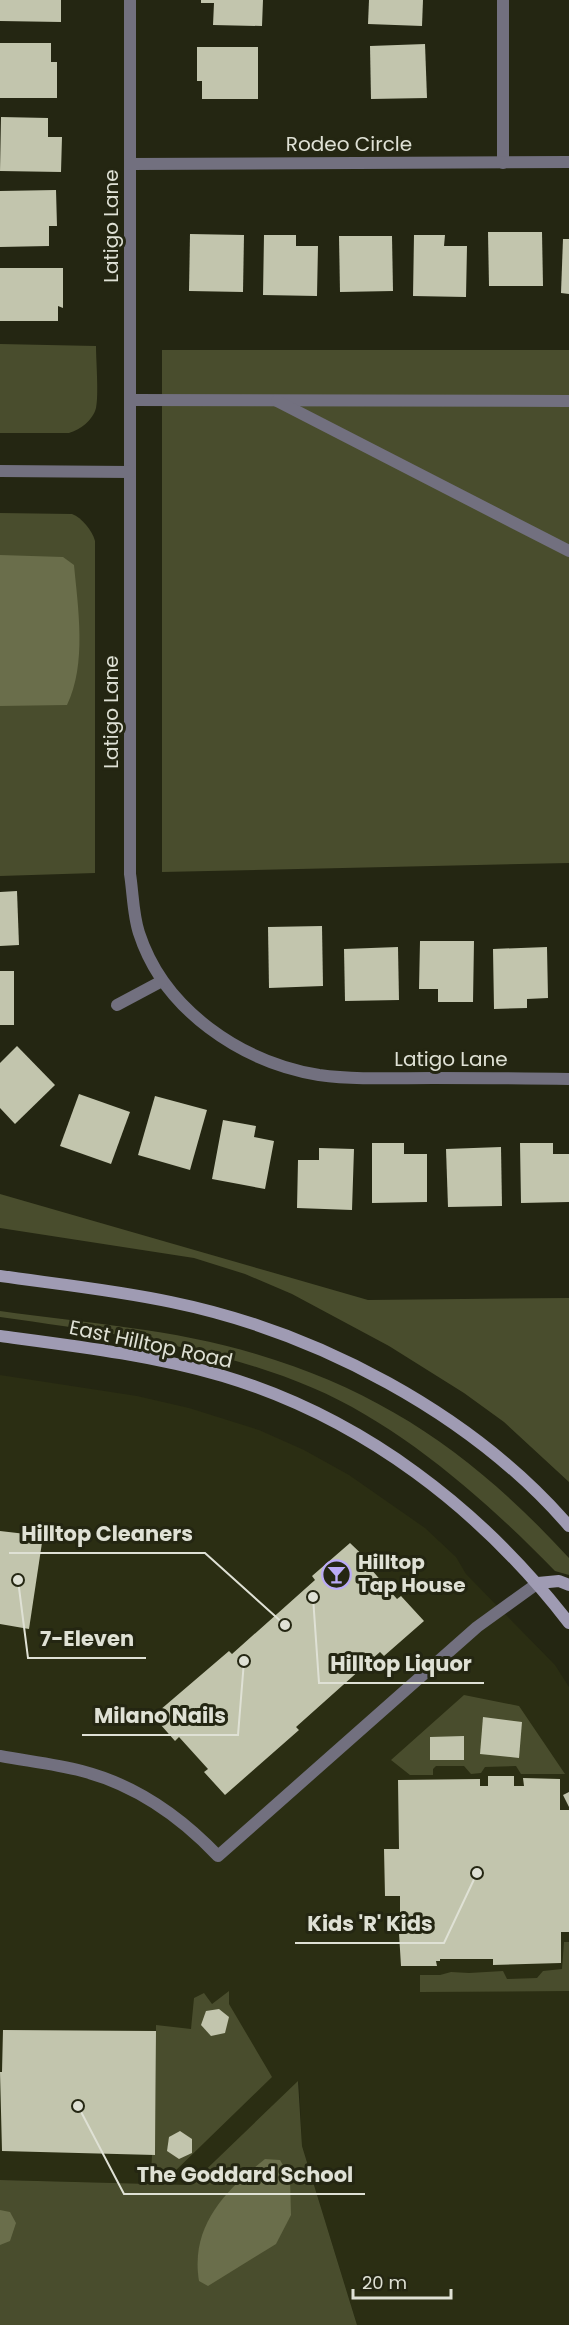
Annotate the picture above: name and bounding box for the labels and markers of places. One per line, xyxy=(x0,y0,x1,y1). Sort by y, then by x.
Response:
callout: Hilltop Cleaners xyxy=(9,1514,205,1553)
place label: Hilltop Tap House xyxy=(358,1548,466,1599)
bar icon: Hilltop Tap House xyxy=(321,1558,353,1590)
callout: 7-Eleven xyxy=(28,1619,146,1658)
callout: Hilltop Liquor xyxy=(319,1644,484,1683)
callout: Milano Nails xyxy=(82,1696,238,1735)
callout: Kids 'R' Kids xyxy=(295,1904,444,1943)
callout: The Goddard School xyxy=(124,2155,365,2194)

